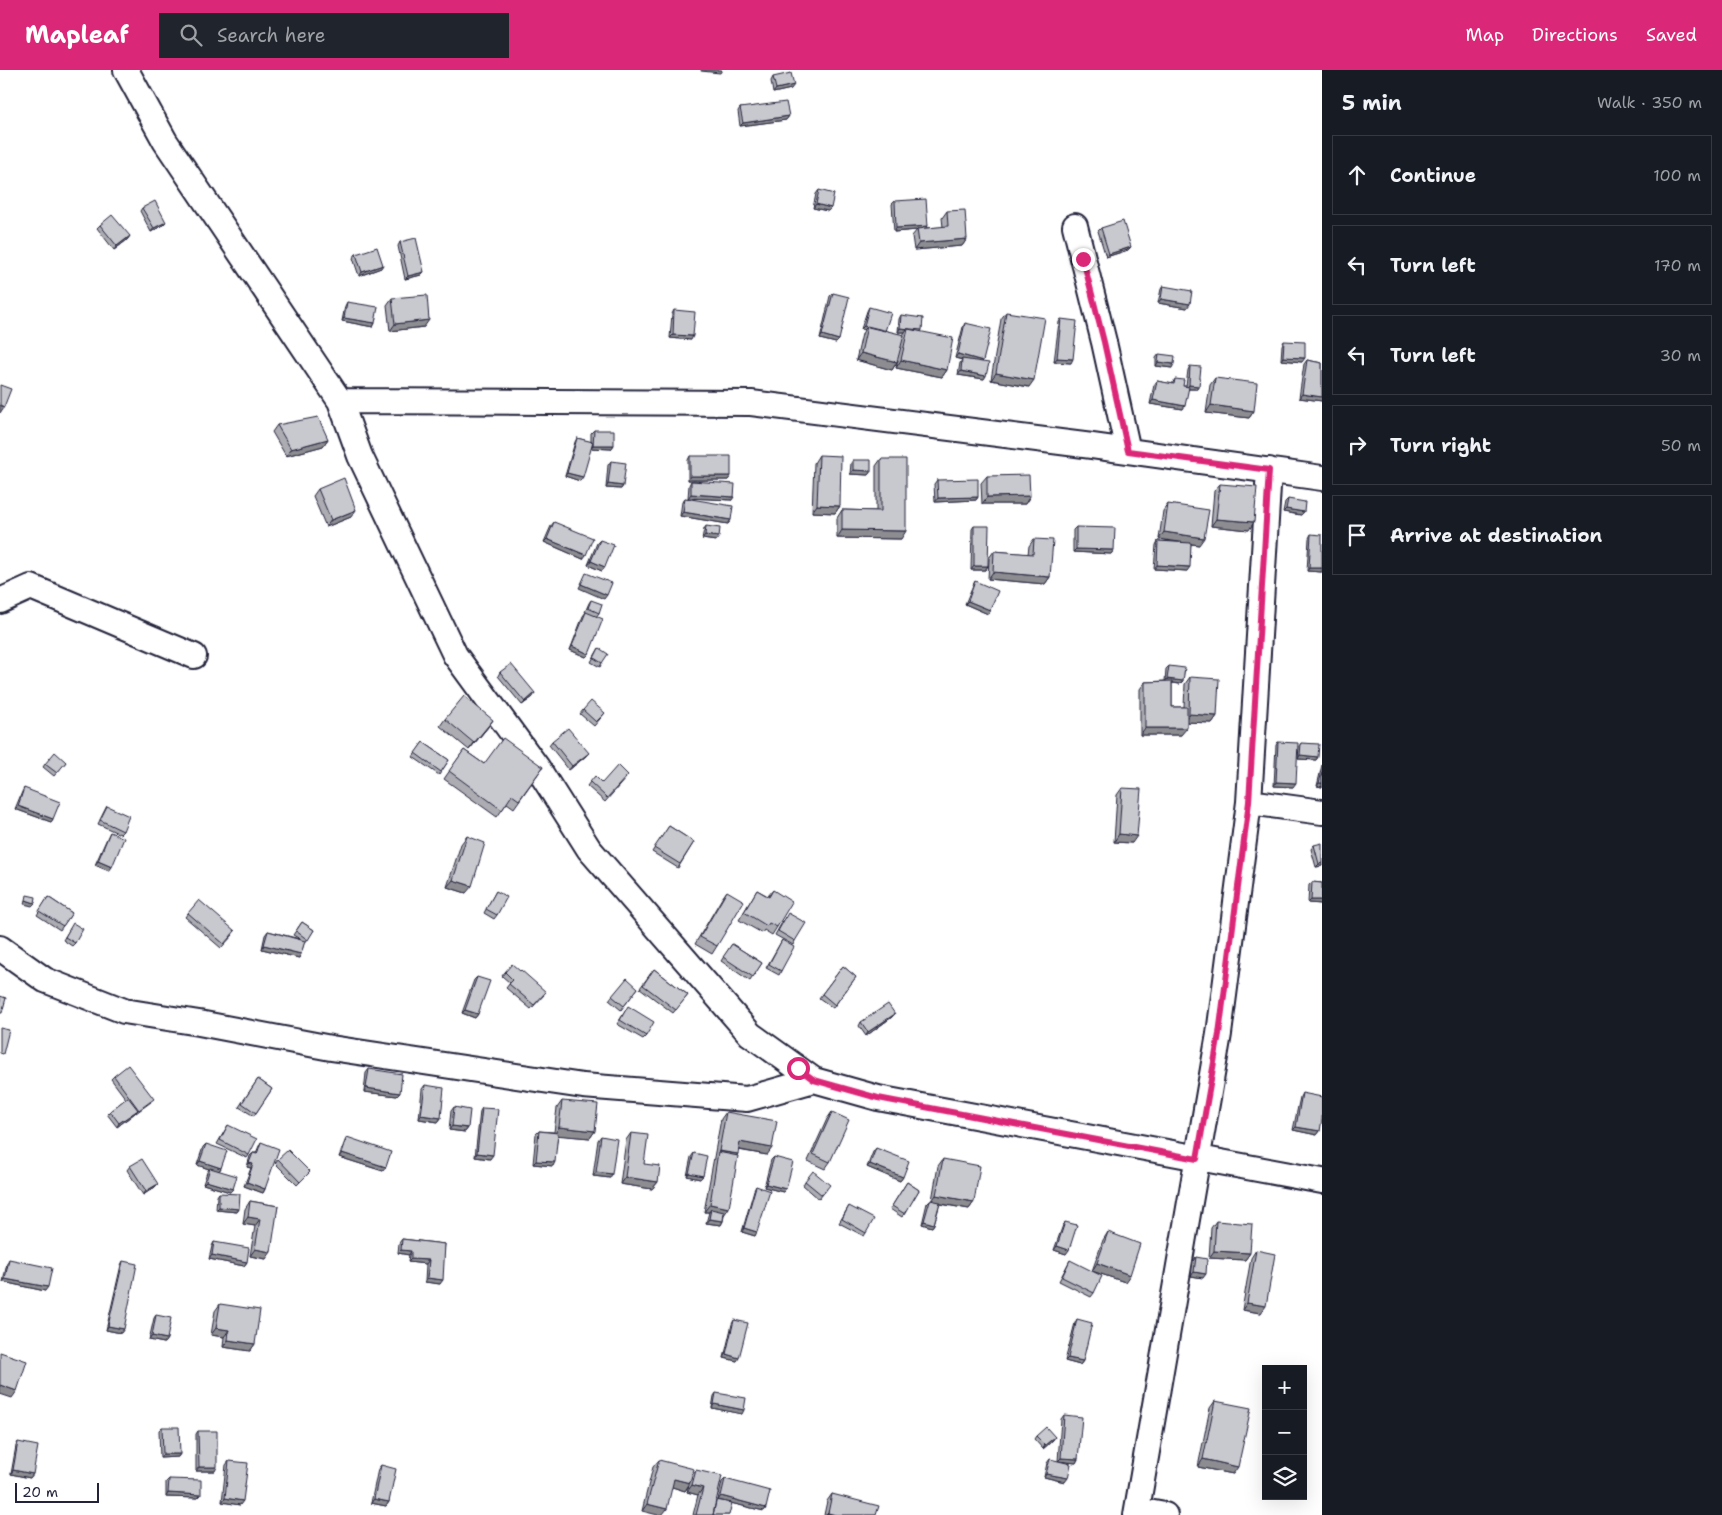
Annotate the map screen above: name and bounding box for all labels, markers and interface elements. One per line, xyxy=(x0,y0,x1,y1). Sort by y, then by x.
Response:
search box xyxy=(159,13,509,58)
text: Mapleaf xyxy=(25,19,129,51)
icon: search xyxy=(177,21,205,49)
text: Search here xyxy=(217,23,325,48)
text: Map xyxy=(1466,23,1504,47)
text: Directions xyxy=(1532,23,1618,47)
text: Saved xyxy=(1646,23,1697,47)
text: 5 min xyxy=(1342,89,1402,117)
text: Walk · 350 m xyxy=(1597,92,1702,113)
icon: ahead xyxy=(1343,161,1371,189)
text: Continue xyxy=(1390,163,1476,188)
text: 100 m xyxy=(1653,165,1701,186)
route end xyxy=(1072,248,1095,271)
icon: left xyxy=(1343,251,1371,279)
text: Turn left xyxy=(1390,253,1476,278)
text: 170 m xyxy=(1654,255,1701,276)
icon: left xyxy=(1343,341,1371,369)
text: Turn left xyxy=(1390,343,1476,368)
text: 30 m xyxy=(1660,345,1701,366)
icon: right xyxy=(1343,431,1371,459)
text: Turn right xyxy=(1390,433,1491,458)
text: 50 m xyxy=(1661,435,1701,456)
icon: arrive xyxy=(1343,521,1371,549)
text: Arrive at destination xyxy=(1390,523,1602,548)
route start xyxy=(787,1057,810,1080)
map controls xyxy=(1262,1365,1307,1500)
button: + xyxy=(1262,1365,1307,1410)
button: − xyxy=(1262,1410,1307,1455)
button: layers xyxy=(1262,1455,1307,1500)
scale bar xyxy=(15,1480,99,1503)
text: 20 m xyxy=(22,1483,58,1501)

